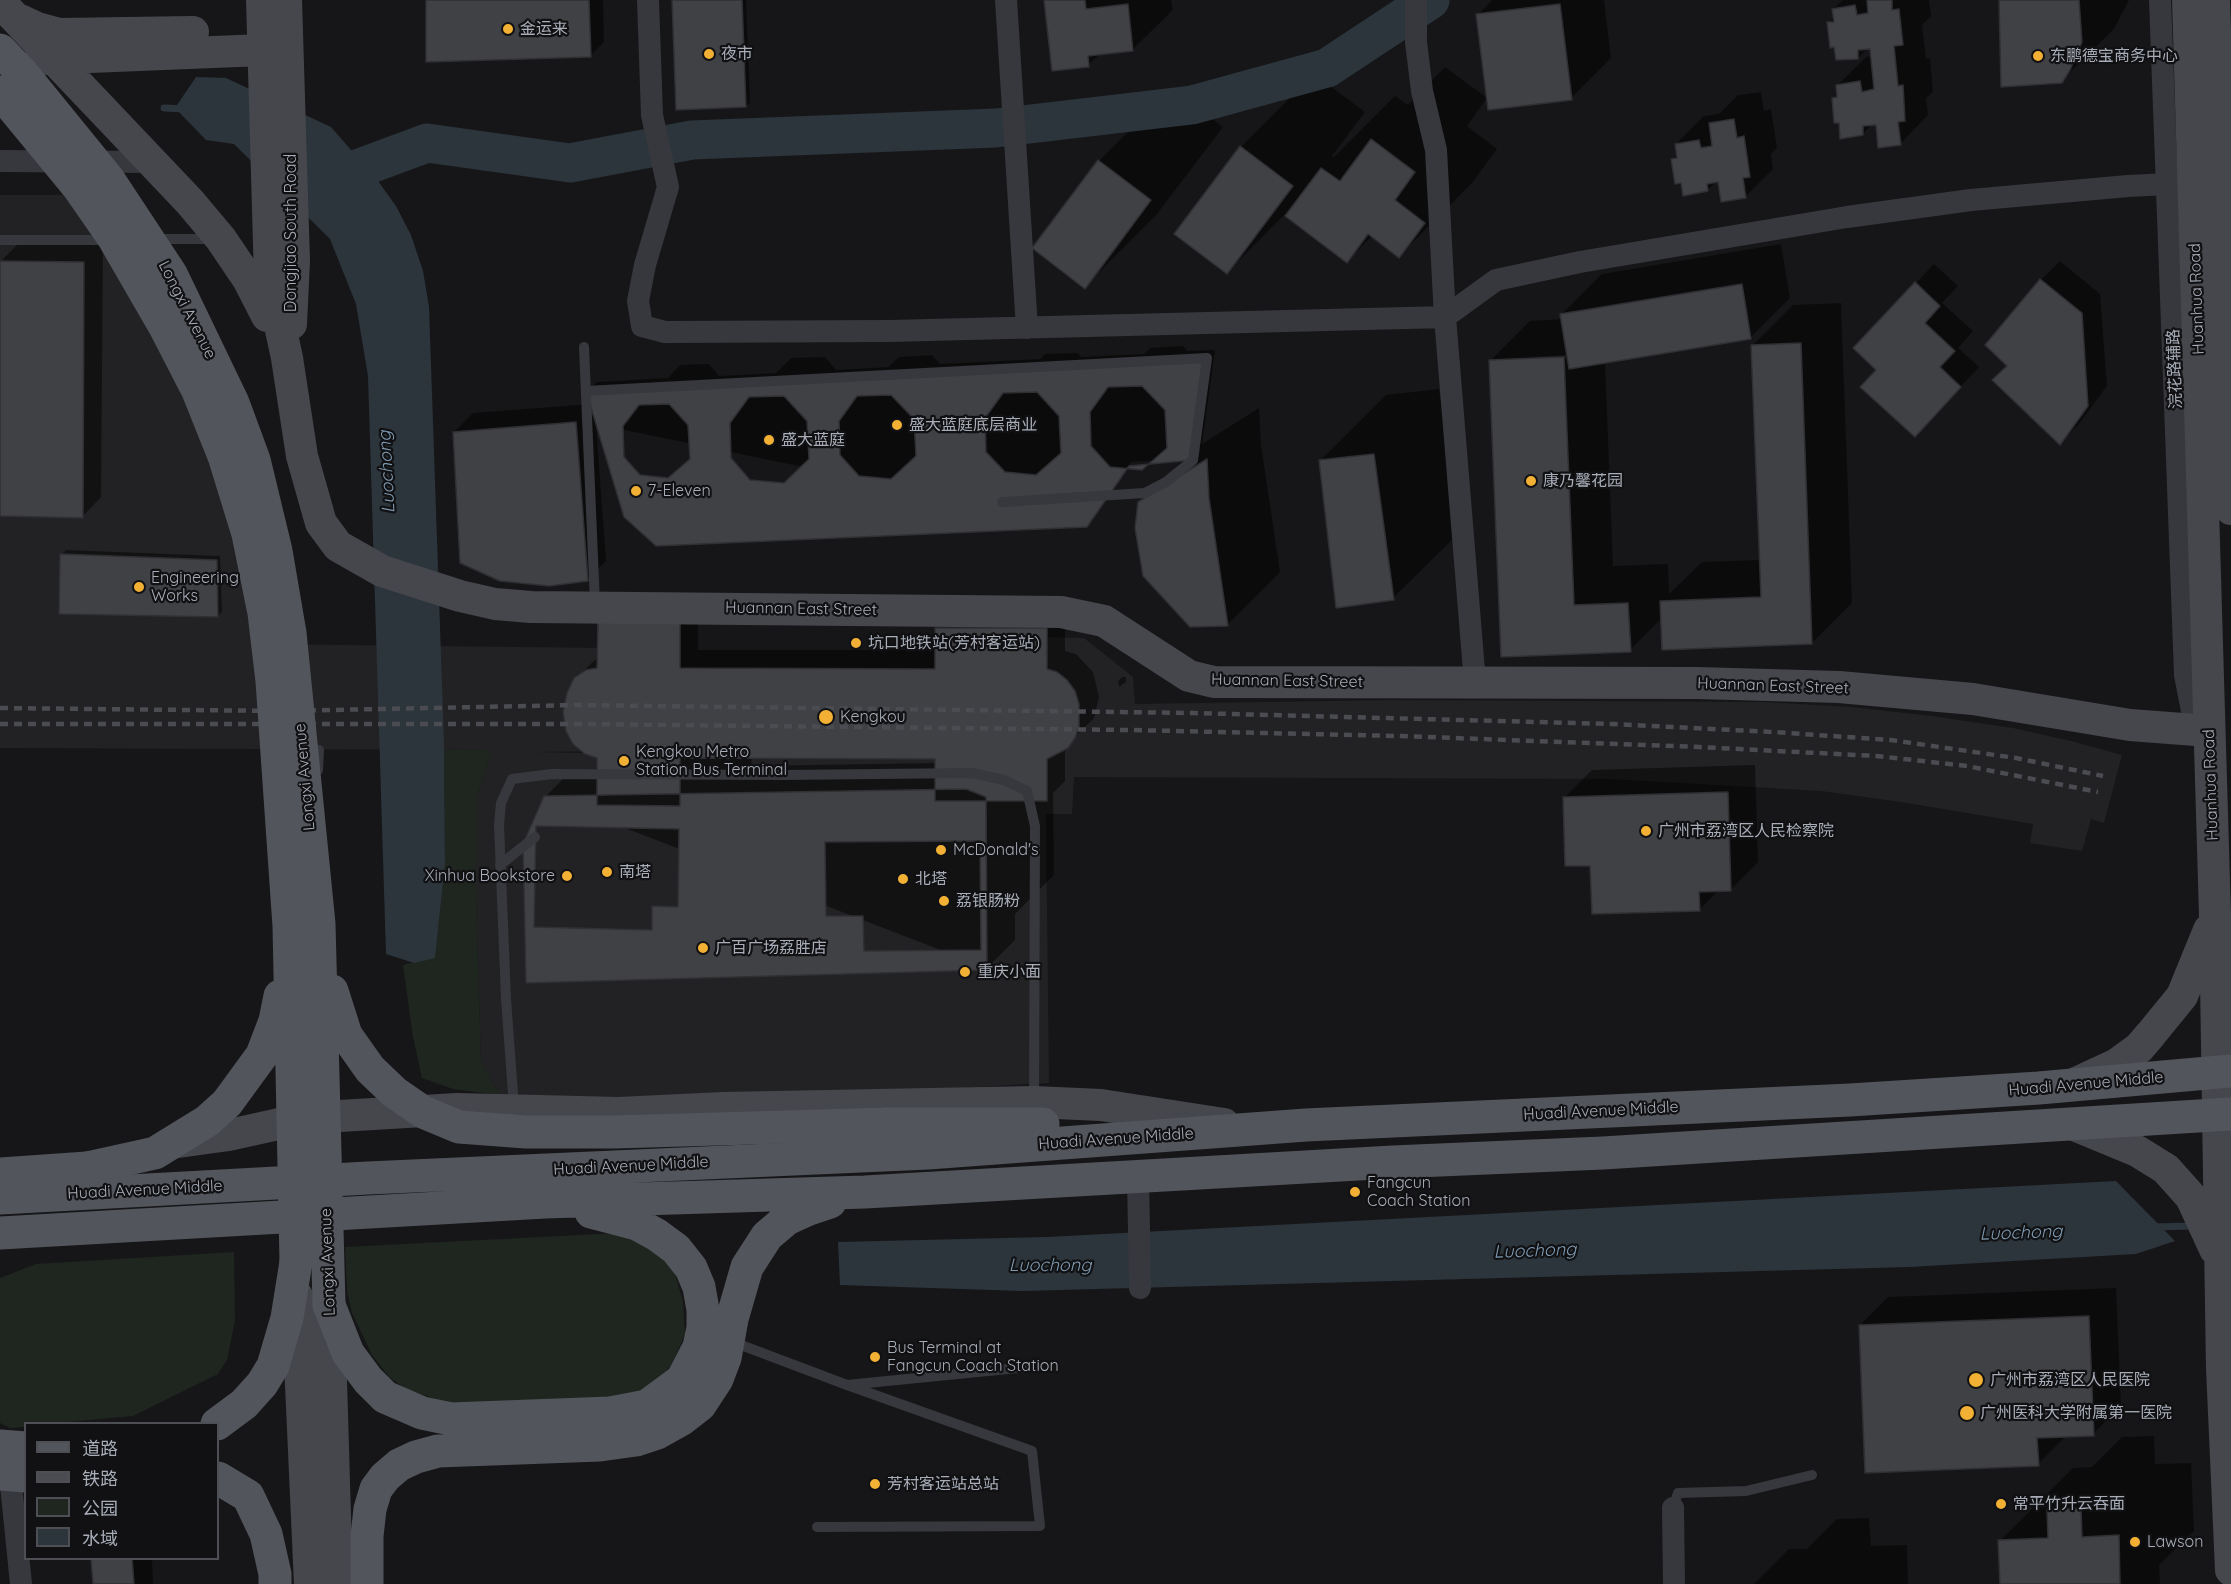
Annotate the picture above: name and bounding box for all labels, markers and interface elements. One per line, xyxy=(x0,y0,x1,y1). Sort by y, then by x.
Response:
place label: 金运来 xyxy=(520,19,568,39)
marker: 金运来 xyxy=(501,22,515,36)
place label: 夜市 xyxy=(721,44,753,64)
place label: 东鹏德宝商务中心 xyxy=(2050,46,2178,66)
marker: 夜市 xyxy=(702,47,716,61)
marker: 东鹏德宝商务中心 xyxy=(2031,49,2045,63)
street label: Dongjiao South Road xyxy=(281,154,301,312)
street label: Huanhua Road xyxy=(2185,243,2209,355)
street label: Longxi Avenue xyxy=(154,258,220,362)
street label: 浣花路辅路 xyxy=(2164,329,2186,409)
place label: 盛大蓝庭底层商业 xyxy=(909,415,1037,435)
marker: 盛大蓝庭底层商业 xyxy=(890,418,904,432)
water label: Luochong xyxy=(374,430,400,514)
place label: 盛大蓝庭 xyxy=(781,430,845,450)
marker: 盛大蓝庭 xyxy=(762,433,776,447)
place label: 康乃馨花园 xyxy=(1543,471,1623,491)
marker: 康乃馨花园 xyxy=(1524,474,1538,488)
place label: 7-Eleven xyxy=(648,481,711,501)
marker: 7-Eleven xyxy=(629,484,643,498)
place label: Engineering Works xyxy=(151,568,239,606)
marker: Engineering Works xyxy=(132,580,146,594)
street label: Huannan East Street xyxy=(725,598,877,620)
place label: 坑口地铁站(芳村客运站) xyxy=(868,633,1040,653)
marker: 坑口地铁站(芳村客运站) xyxy=(849,636,863,650)
street label: Huannan East Street xyxy=(1211,670,1363,692)
street label: Huannan East Street xyxy=(1697,674,1849,698)
place label: Kengkou xyxy=(840,707,906,727)
marker: Kengkou xyxy=(817,708,835,726)
street label: Longxi Avenue xyxy=(291,723,319,831)
street label: Huanhua Road xyxy=(2199,729,2223,841)
place label: Kengkou Metro Station Bus Terminal xyxy=(636,742,787,780)
marker: Kengkou Metro Station Bus Terminal xyxy=(617,754,631,768)
place label: 广州市荔湾区人民检察院 xyxy=(1658,821,1834,841)
marker: 广州市荔湾区人民检察院 xyxy=(1639,824,1653,838)
place label: McDonald's xyxy=(953,840,1039,860)
marker: McDonald's xyxy=(934,843,948,857)
place label: 南塔 xyxy=(619,862,651,882)
marker: 南塔 xyxy=(600,865,614,879)
place label: Xinhua Bookstore xyxy=(425,866,555,886)
marker: Xinhua Bookstore xyxy=(560,869,574,883)
place label: 北塔 xyxy=(915,869,947,889)
marker: 北塔 xyxy=(896,872,910,886)
place label: 荔银肠粉 xyxy=(956,891,1020,911)
marker: 荔银肠粉 xyxy=(937,894,951,908)
place label: 广百广场荔胜店 xyxy=(715,938,827,958)
marker: 广百广场荔胜店 xyxy=(696,941,710,955)
place label: 重庆小面 xyxy=(977,962,1041,982)
marker: 重庆小面 xyxy=(958,965,972,979)
street label: Huadi Avenue Middle xyxy=(2008,1068,2164,1100)
street label: Huadi Avenue Middle xyxy=(1523,1097,1679,1125)
street label: Huadi Avenue Middle xyxy=(1038,1124,1194,1154)
street label: Huadi Avenue Middle xyxy=(553,1152,709,1180)
place label: Fangcun Coach Station xyxy=(1367,1173,1470,1211)
street label: Huadi Avenue Middle xyxy=(67,1176,223,1204)
marker: Fangcun Coach Station xyxy=(1348,1185,1362,1199)
street label: Longxi Avenue xyxy=(317,1208,339,1316)
water label: Luochong xyxy=(1979,1221,2063,1245)
water label: Luochong xyxy=(1493,1239,1577,1263)
water label: Luochong xyxy=(1009,1255,1091,1277)
place label: Bus Terminal at Fangcun Coach Station xyxy=(887,1338,1059,1376)
marker: Bus Terminal at Fangcun Coach Station xyxy=(868,1350,882,1364)
place label: 广州市荔湾区人民医院 xyxy=(1990,1370,2150,1390)
marker: 广州市荔湾区人民医院 xyxy=(1967,1371,1985,1389)
place label: 广州医科大学附属第一医院 xyxy=(1980,1403,2172,1423)
marker: 广州医科大学附属第一医院 xyxy=(1958,1404,1976,1422)
legend xyxy=(24,1422,219,1560)
text: 道路 xyxy=(82,1437,118,1460)
text: 铁路 xyxy=(82,1467,118,1490)
place label: 芳村客运站总站 xyxy=(887,1474,999,1494)
marker: 芳村客运站总站 xyxy=(868,1477,882,1491)
place label: 常平竹升云吞面 xyxy=(2013,1494,2125,1514)
text: 公园 xyxy=(82,1497,118,1520)
marker: 常平竹升云吞面 xyxy=(1994,1497,2008,1511)
text: 水域 xyxy=(82,1527,118,1550)
place label: Lawson xyxy=(2147,1532,2203,1552)
marker: Lawson xyxy=(2128,1535,2142,1549)

